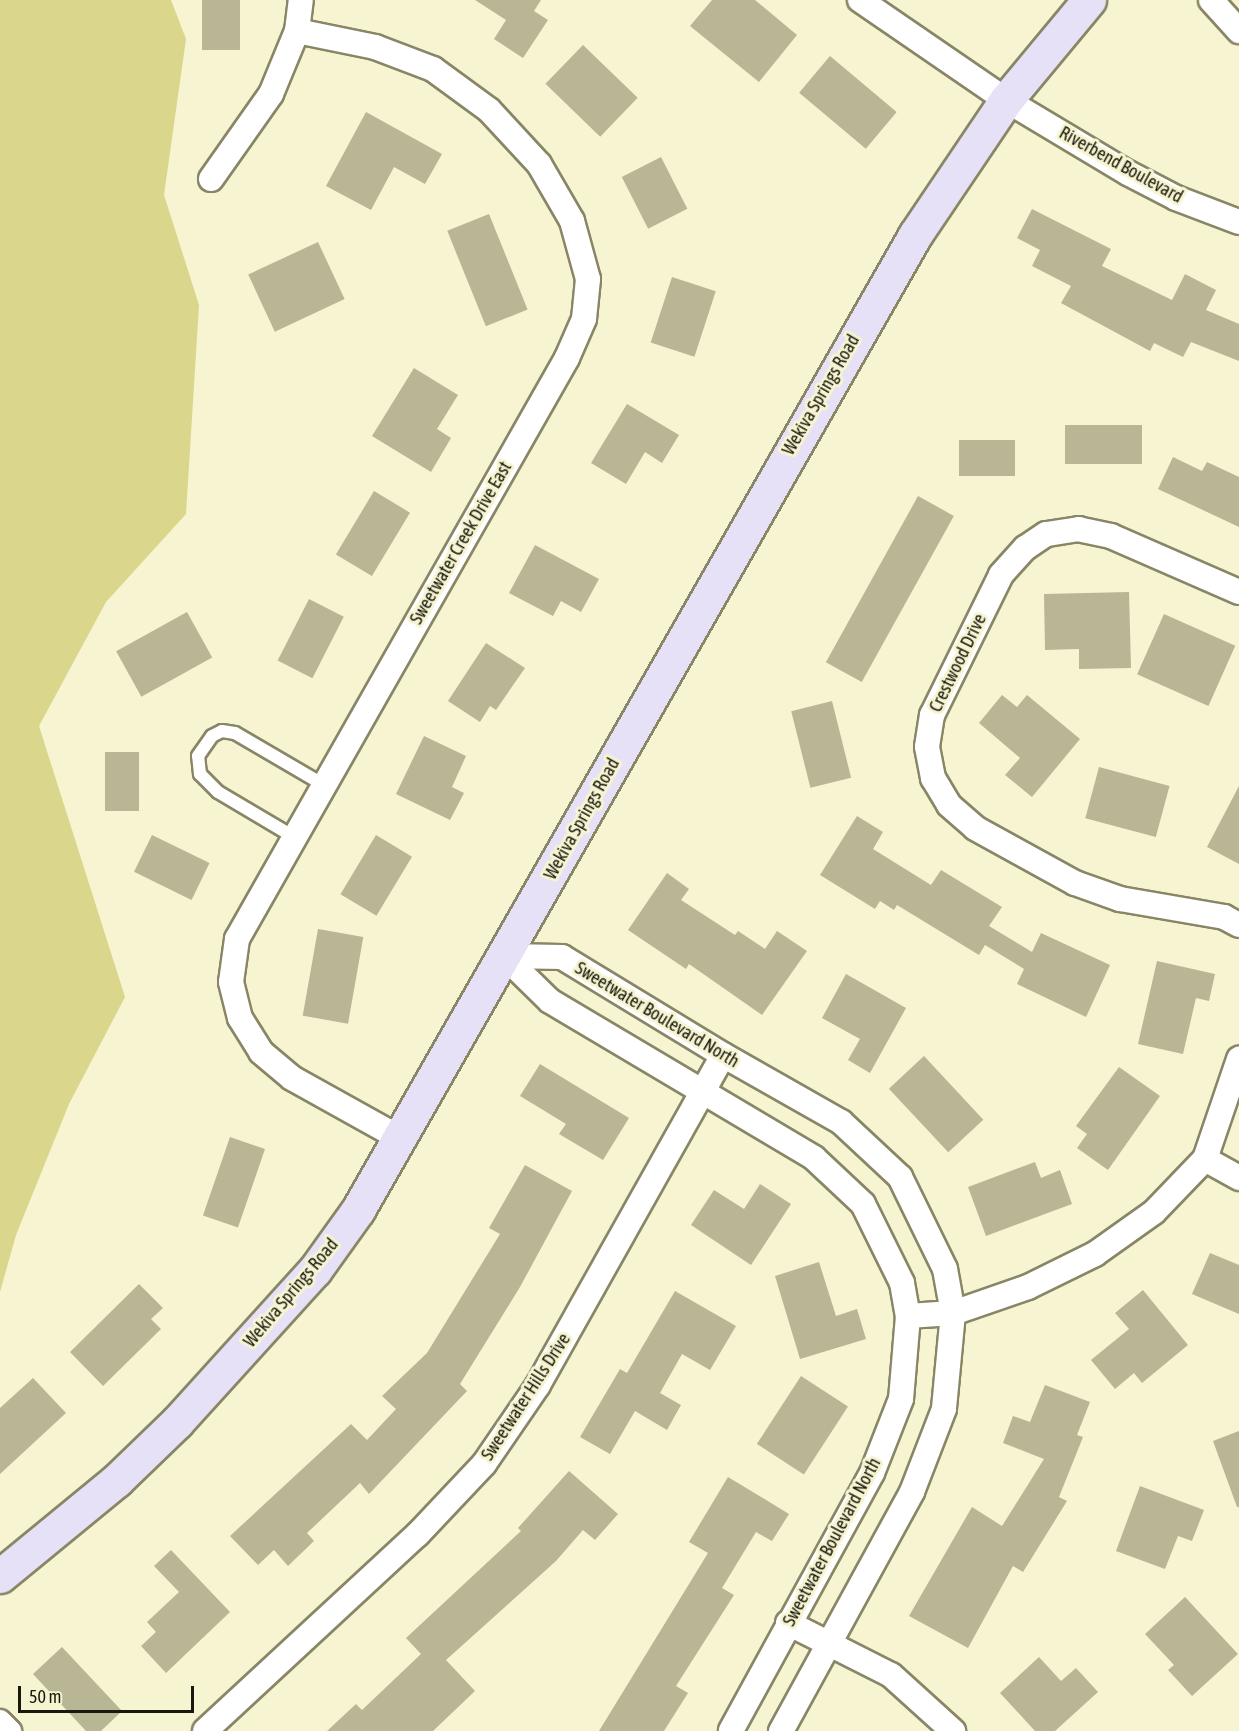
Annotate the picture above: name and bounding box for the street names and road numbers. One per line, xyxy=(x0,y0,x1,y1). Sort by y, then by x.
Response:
street label: Riverbend Boulevard xyxy=(1055,122,1187,208)
street label: Wekiva Springs Road xyxy=(778,331,864,459)
street label: Sweetwater Creek Drive East xyxy=(406,458,516,628)
street label: Crestwood Drive xyxy=(925,610,991,716)
street label: Wekiva Springs Road xyxy=(540,755,624,883)
street label: Sweetwater Boulevard North xyxy=(571,957,743,1073)
street label: Wekiva Springs Road xyxy=(239,1234,343,1352)
street label: Sweetwater Hills Drive xyxy=(477,1329,575,1465)
street label: Sweetwater Boulevard North xyxy=(778,1454,886,1630)

